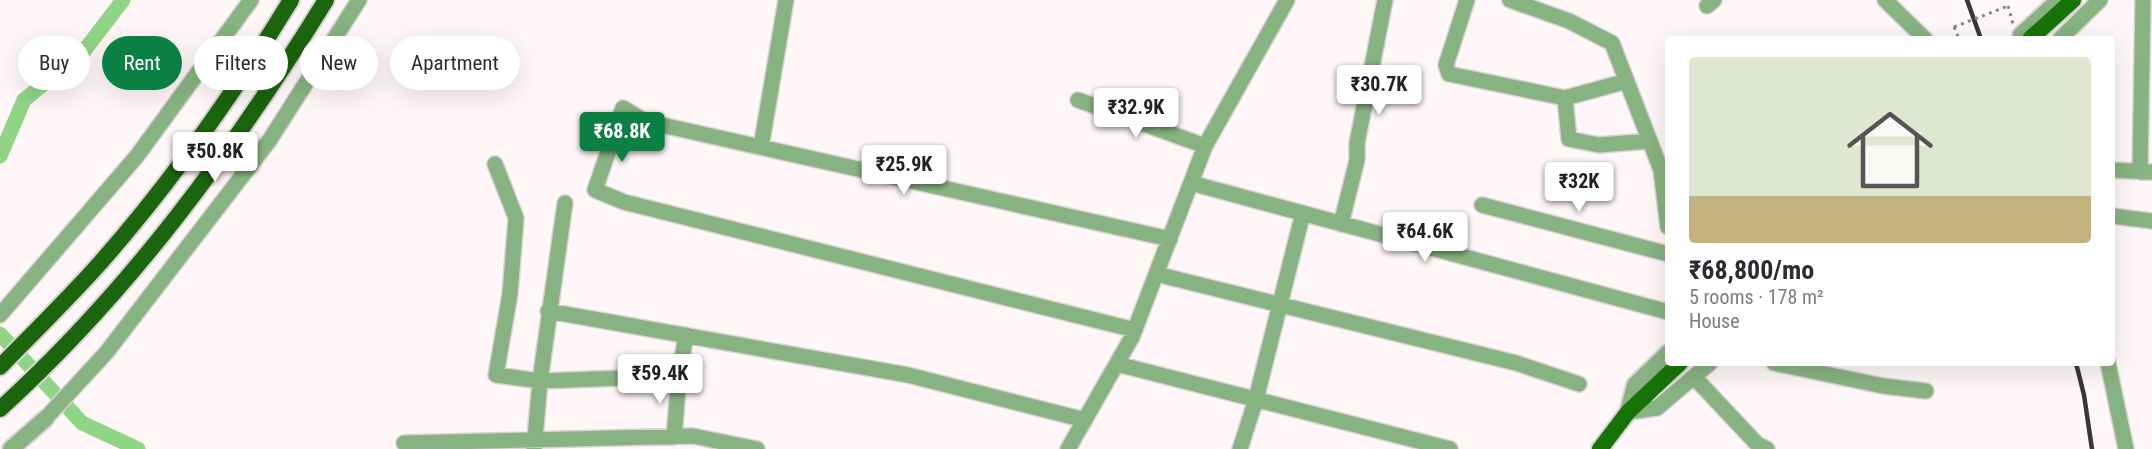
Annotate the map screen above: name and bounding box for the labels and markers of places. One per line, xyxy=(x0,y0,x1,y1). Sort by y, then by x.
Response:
pin: ₹30.7K xyxy=(1330,65,1428,116)
pin: ₹32.9K xyxy=(1087,88,1185,139)
pin: ₹68.8K xyxy=(573,112,671,163)
pin: ₹50.8K xyxy=(166,132,264,183)
pin: ₹25.9K xyxy=(855,145,953,196)
pin: ₹32K xyxy=(1543,162,1615,213)
pin: ₹64.6K xyxy=(1376,212,1474,263)
pin: ₹59.4K xyxy=(611,354,709,405)

